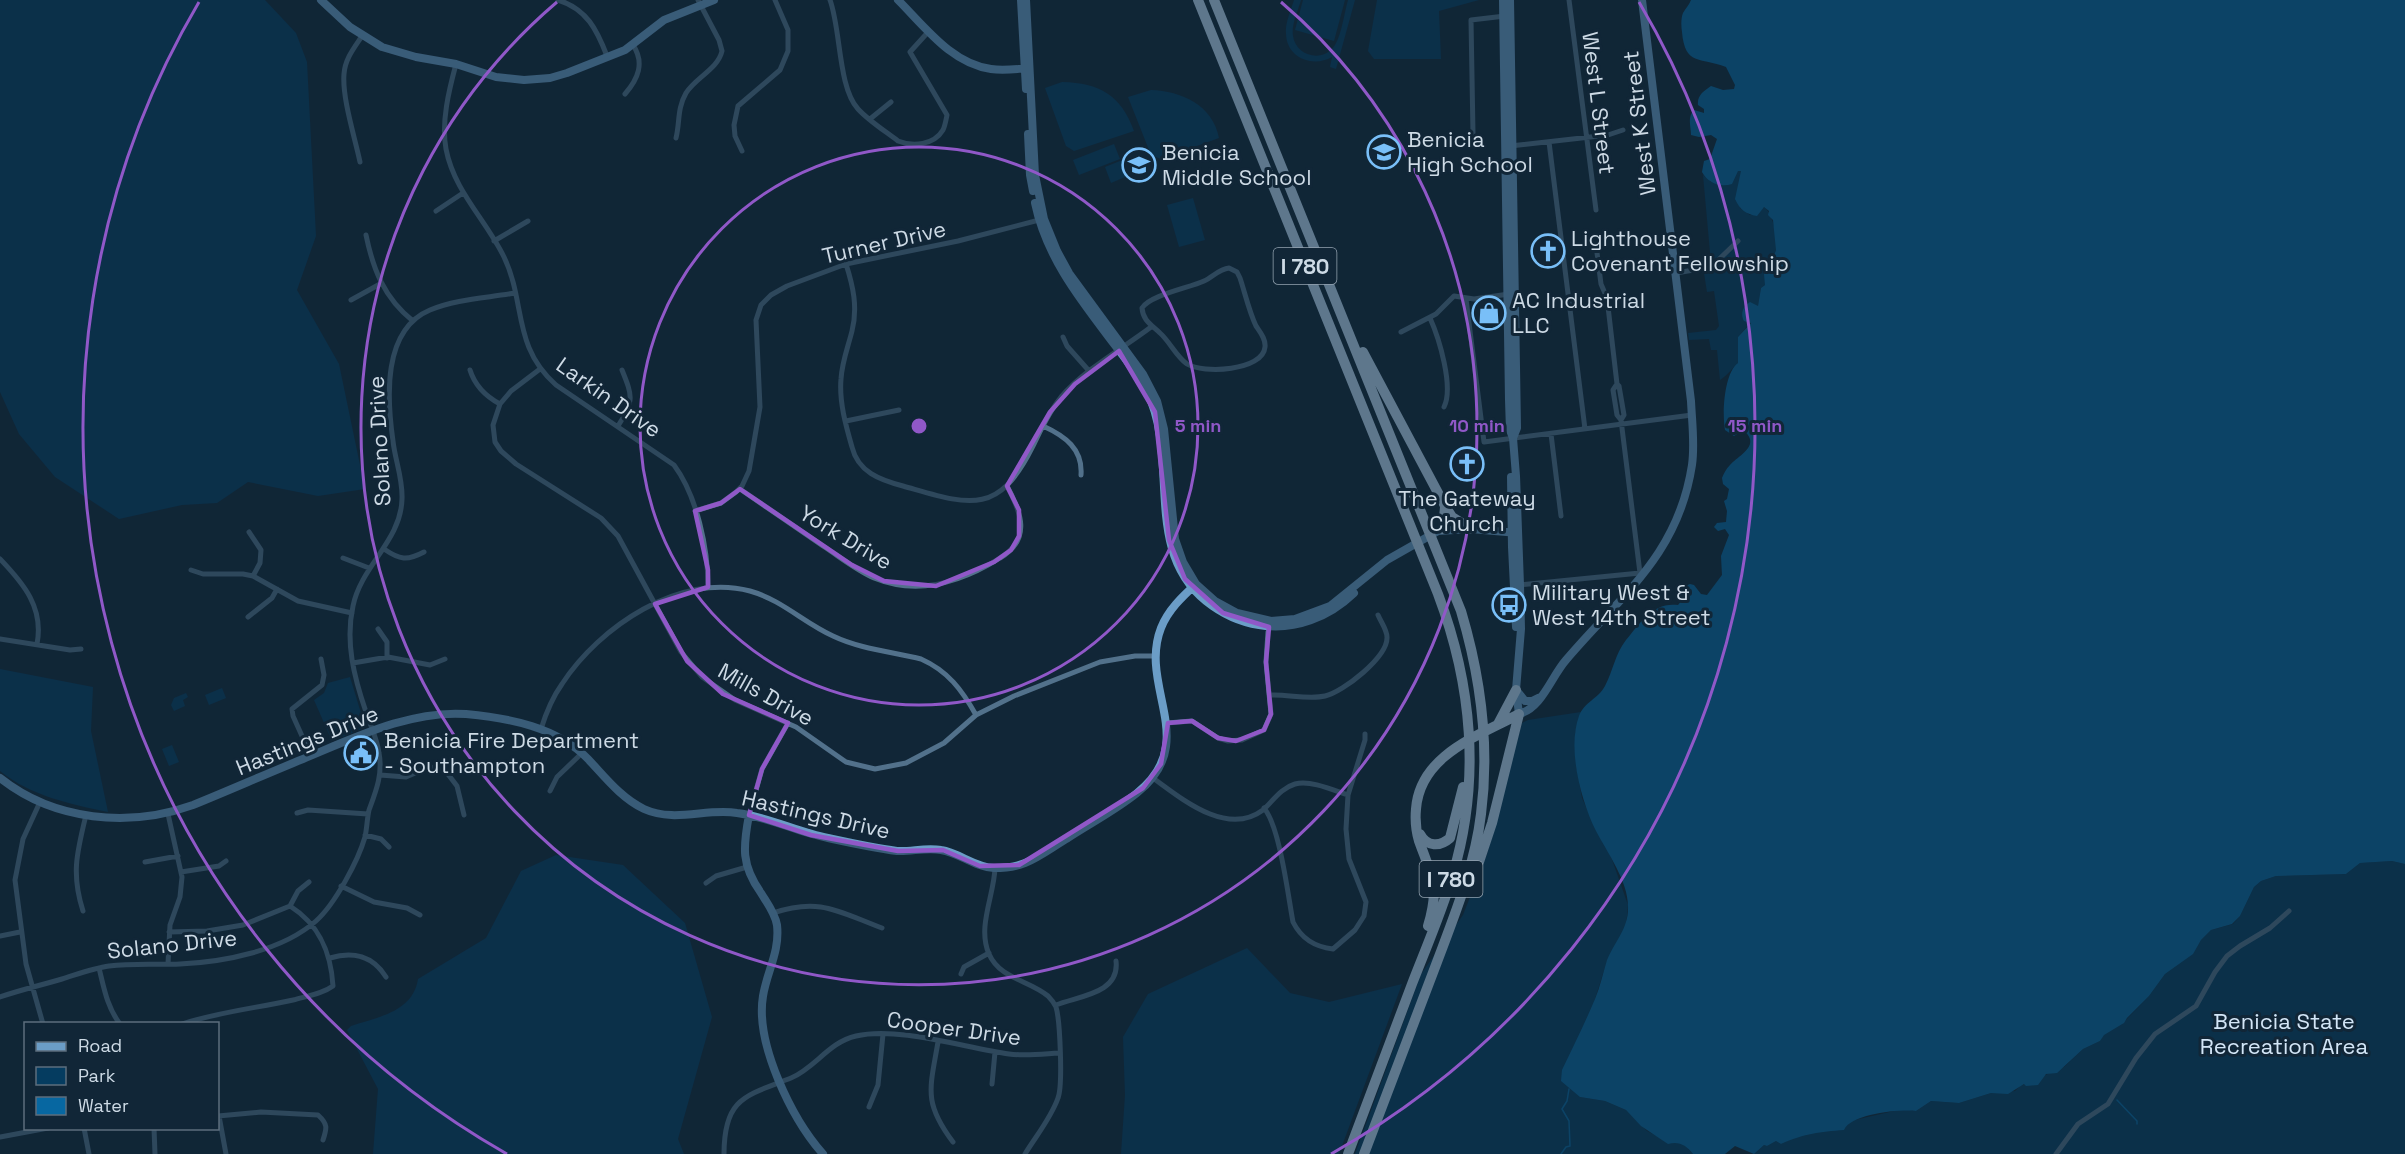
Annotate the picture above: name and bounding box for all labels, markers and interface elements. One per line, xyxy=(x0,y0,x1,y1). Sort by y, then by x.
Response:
street label: West L Street xyxy=(1576,30,1622,176)
street label: West K Street xyxy=(1616,49,1662,197)
place label: Benicia High School xyxy=(1407,125,1533,178)
school or university icon: Benicia High School xyxy=(1366,134,1402,170)
place label: Benicia Middle School xyxy=(1162,138,1312,191)
school or university icon: Benicia Middle School xyxy=(1121,147,1157,183)
street label: Turner Drive xyxy=(819,214,949,270)
place label: Lighthouse Covenant Fellowship xyxy=(1571,224,1789,277)
church icon: Lighthouse Covenant Fellowship xyxy=(1530,233,1566,269)
road number: I 780 xyxy=(1274,248,1336,284)
place label: AC Industrial LLC xyxy=(1512,286,1645,339)
shop icon: AC Industrial LLC xyxy=(1471,295,1507,331)
street label: Larkin Drive xyxy=(551,351,667,443)
street label: Solano Drive xyxy=(362,375,396,507)
text: 5 min xyxy=(1175,414,1221,437)
text: 10 min xyxy=(1449,414,1505,437)
text: 15 min xyxy=(1728,414,1782,437)
centre of rings xyxy=(909,416,929,436)
church icon: The Gateway Church xyxy=(1449,446,1485,482)
place label: The Gateway Church xyxy=(1398,484,1536,537)
street label: York Drive xyxy=(794,498,898,576)
place label: Military West & West 14th Street xyxy=(1532,578,1711,631)
bus stop icon: Military West & West 14th Street xyxy=(1491,587,1527,623)
street label: Mills Drive xyxy=(713,656,819,732)
street label: Hastings Drive xyxy=(232,699,382,781)
place label: Benicia Fire Department - Southampton xyxy=(384,726,639,779)
public building icon: Benicia Fire Department - Southampton xyxy=(343,735,379,771)
street label: Hastings Drive xyxy=(739,783,893,845)
road number: I 780 xyxy=(1420,861,1482,897)
street label: Solano Drive xyxy=(106,923,238,965)
street label: Cooper Drive xyxy=(885,1005,1023,1051)
park label: Benicia State Recreation Area xyxy=(2200,1007,2369,1060)
legend xyxy=(24,1022,219,1130)
text: Road xyxy=(78,1034,122,1057)
text: Park xyxy=(78,1064,116,1087)
text: Water xyxy=(78,1094,129,1117)

